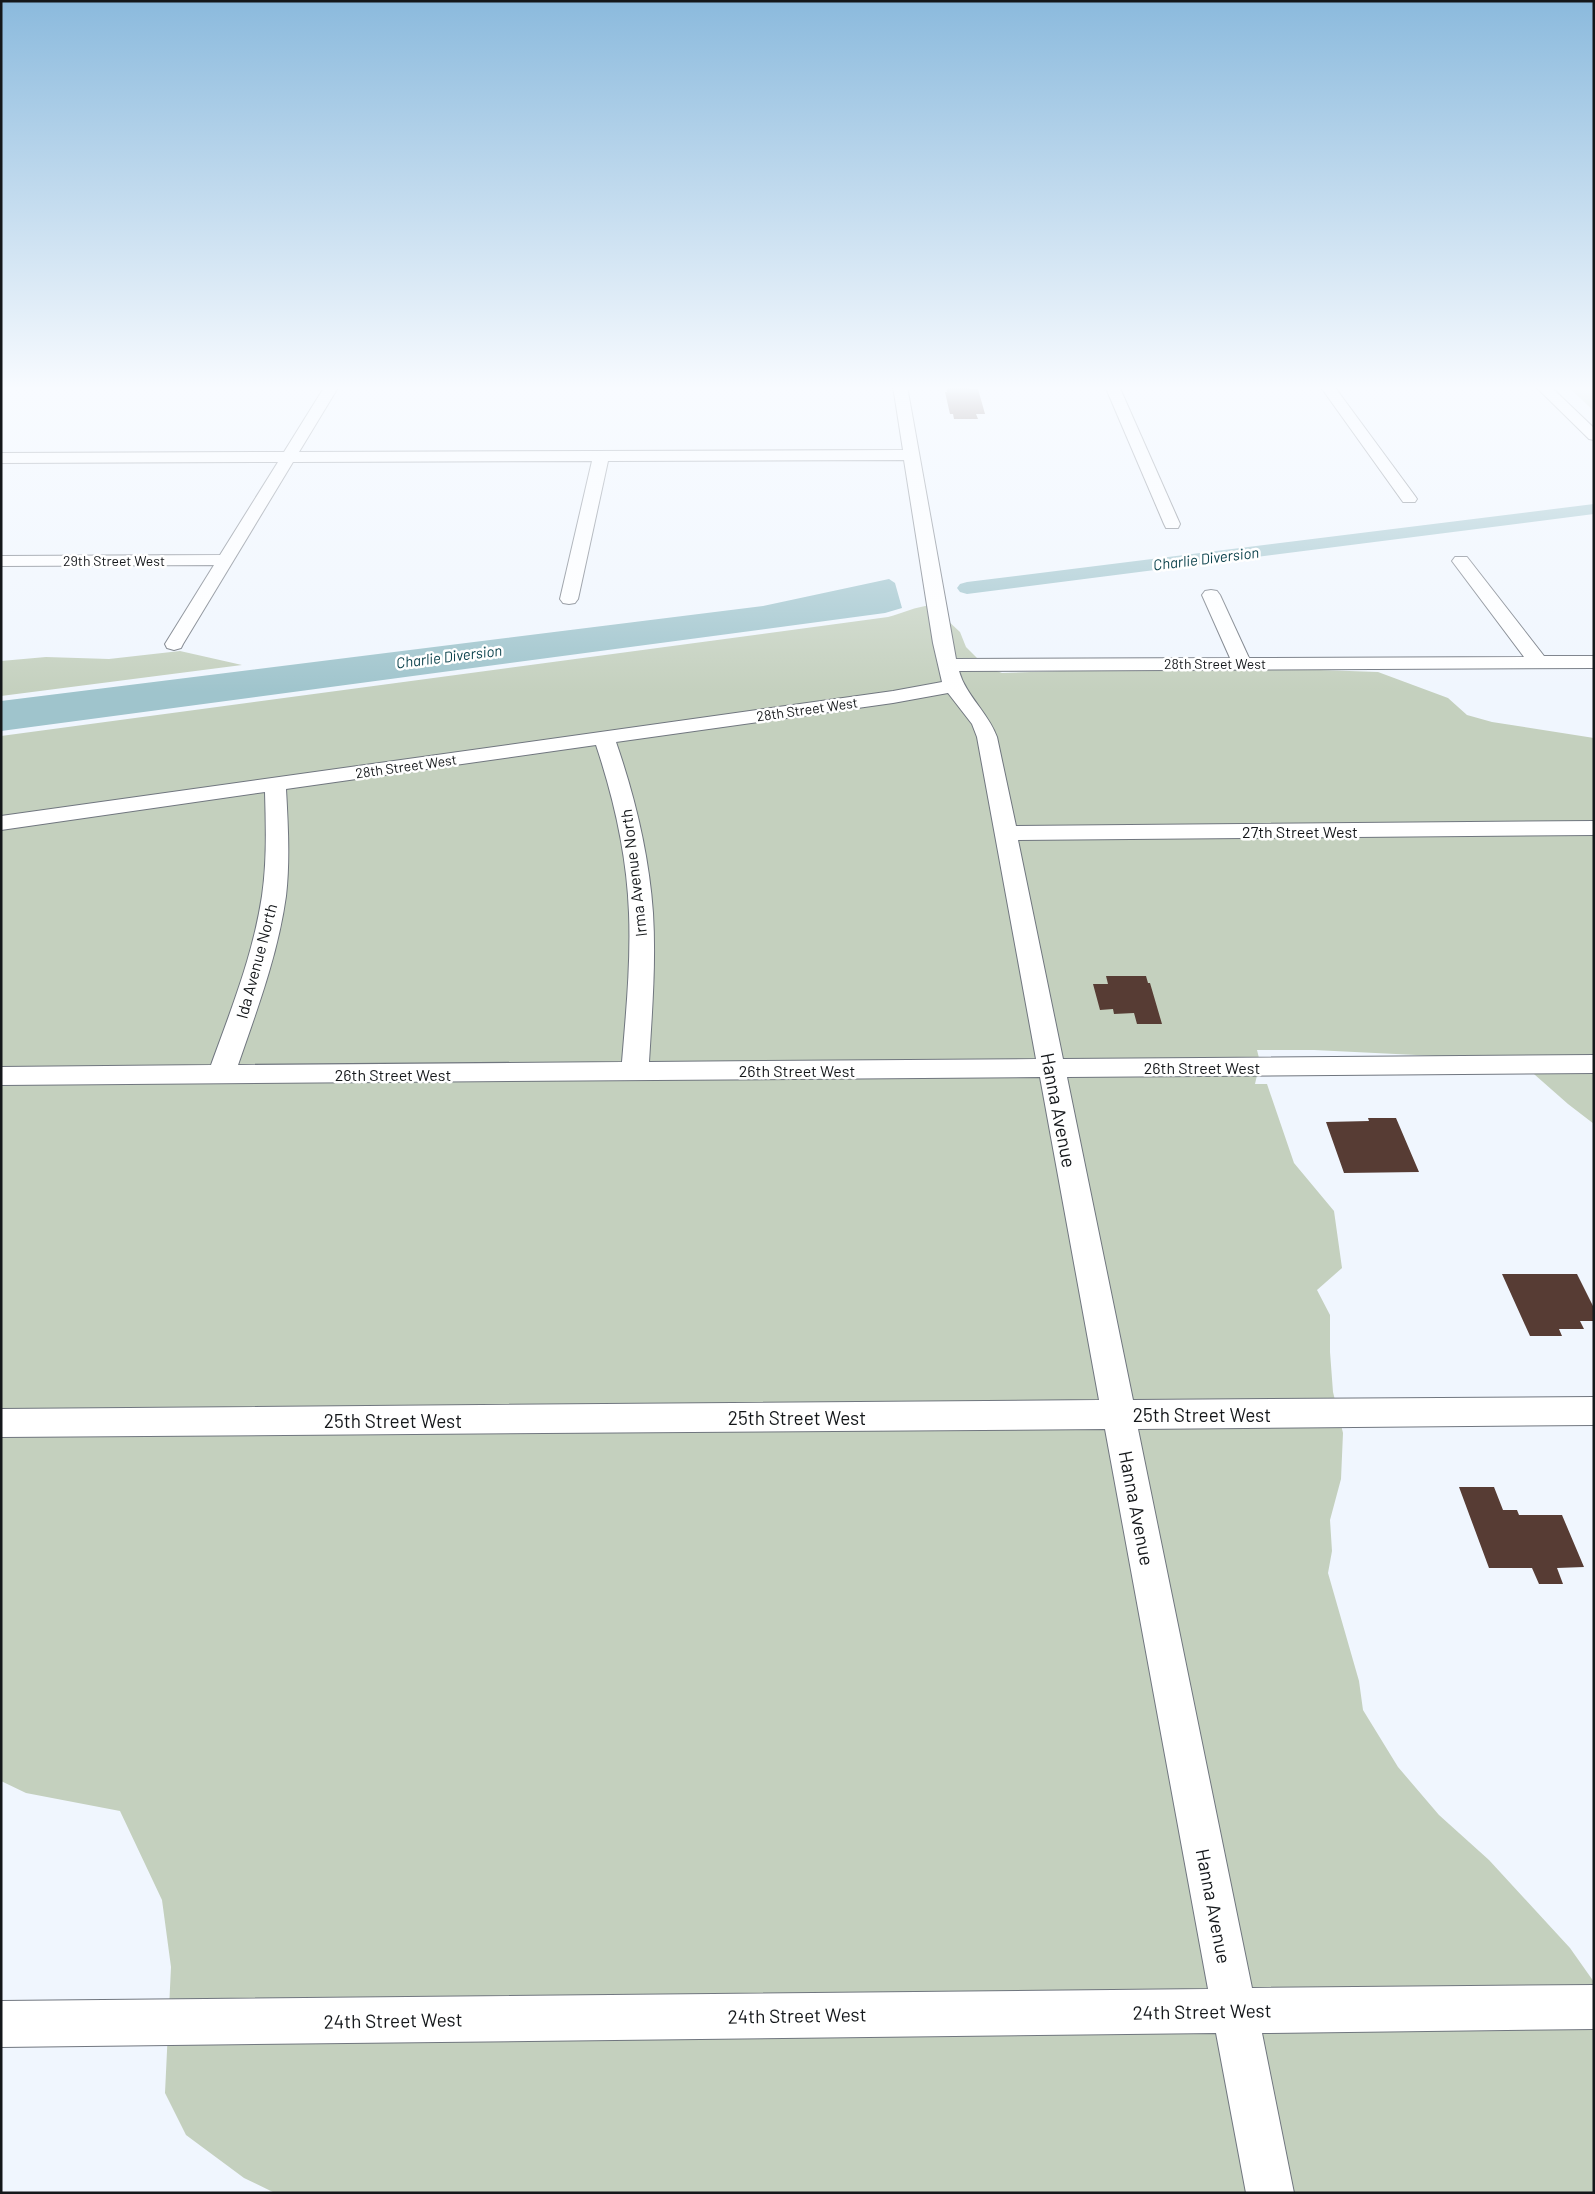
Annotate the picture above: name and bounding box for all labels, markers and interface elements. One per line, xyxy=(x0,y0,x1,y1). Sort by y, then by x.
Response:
water label: Charlie Diversion xyxy=(1152,543,1260,573)
street label: 29th Street West xyxy=(63,552,165,569)
water label: Charlie Diversion xyxy=(395,641,503,671)
street label: 28th Street West xyxy=(1164,655,1266,672)
street label: 28th Street West xyxy=(755,693,859,725)
street label: 28th Street West xyxy=(354,750,458,782)
street label: Irma Avenue North xyxy=(616,808,650,938)
street label: 27th Street West xyxy=(1242,822,1358,841)
street label: Ida Avenue North xyxy=(232,901,280,1021)
street label: Hanna Avenue xyxy=(1037,1051,1081,1169)
street label: 26th Street West xyxy=(1144,1058,1260,1077)
street label: 26th Street West xyxy=(739,1061,855,1080)
street label: 26th Street West xyxy=(335,1065,451,1084)
street label: 25th Street West xyxy=(1133,1403,1271,1426)
street label: 25th Street West xyxy=(728,1406,866,1429)
street label: 25th Street West xyxy=(324,1409,462,1432)
street label: Hanna Avenue xyxy=(1115,1449,1159,1567)
street label: Hanna Avenue xyxy=(1192,1847,1236,1965)
street label: 24th Street West xyxy=(1132,1998,1272,2024)
street label: 24th Street West xyxy=(727,2002,867,2028)
street label: 24th Street West xyxy=(323,2007,463,2033)

